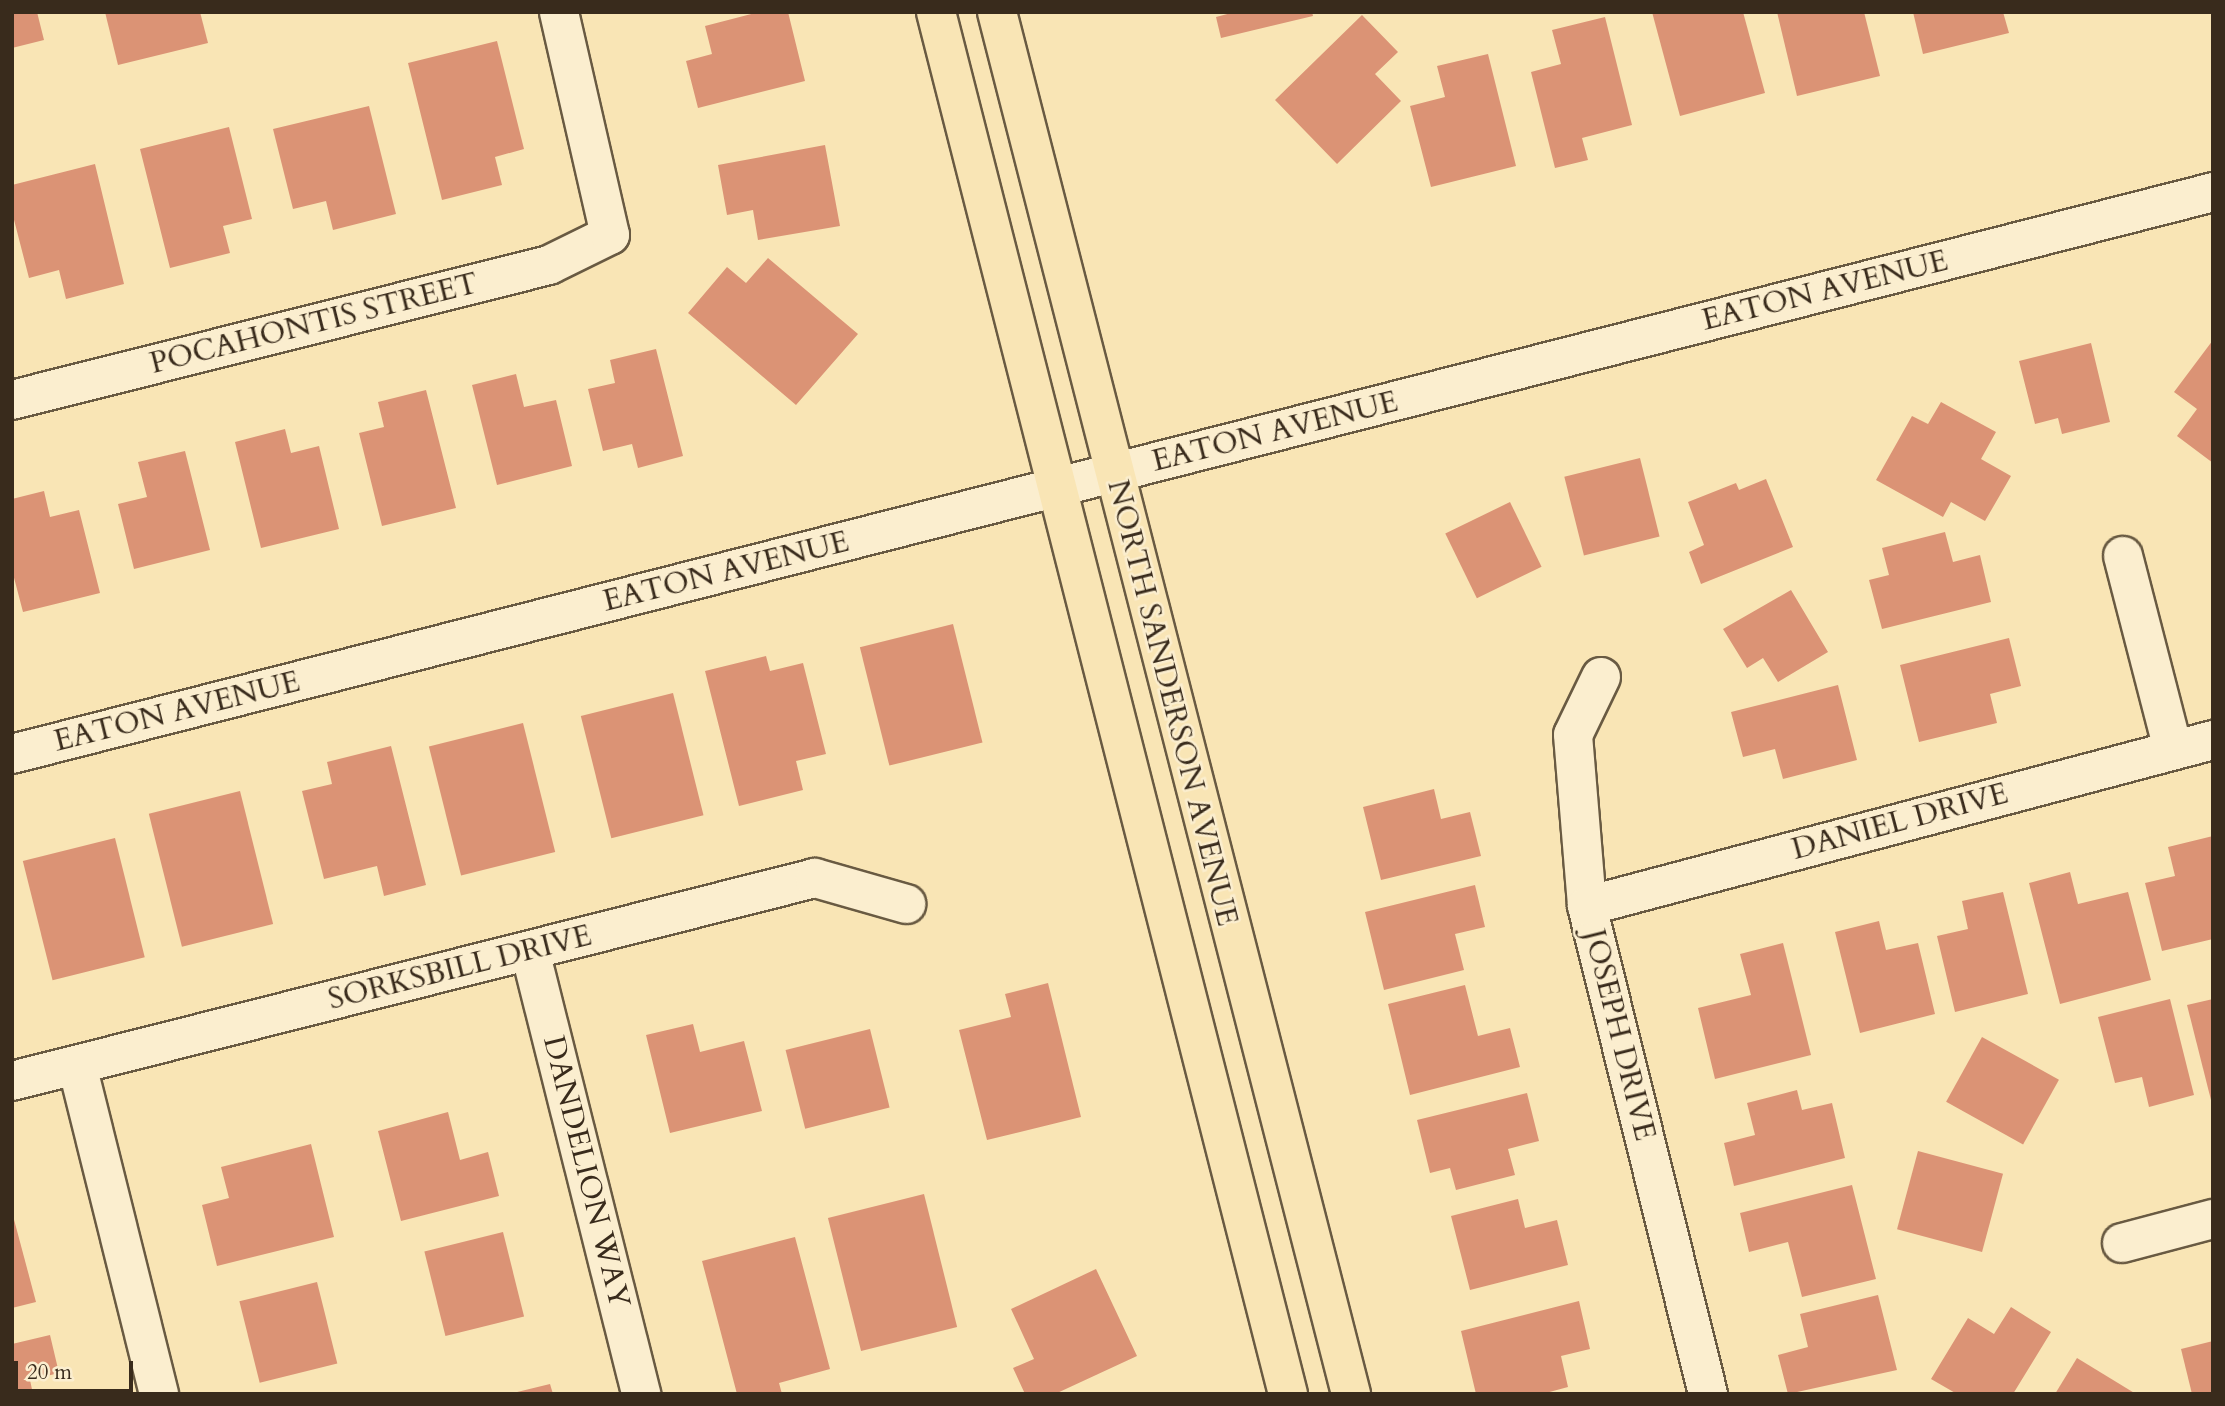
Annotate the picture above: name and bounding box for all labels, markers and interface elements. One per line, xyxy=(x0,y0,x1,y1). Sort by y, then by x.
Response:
street label: EATON AVENUE xyxy=(1698,243,1952,339)
street label: POCAHONTIS STREET xyxy=(146,266,482,382)
street label: EATON AVENUE xyxy=(1148,384,1402,480)
street label: NORTH SANDERSON AVENUE xyxy=(1099,476,1245,930)
street label: EATON AVENUE xyxy=(599,524,853,620)
street label: EATON AVENUE xyxy=(50,664,304,760)
street label: DANIEL DRIVE xyxy=(1788,776,2012,868)
street label: SORKSBILL DRIVE xyxy=(325,918,595,1018)
street label: JOSEPH DRIVE xyxy=(1575,926,1663,1144)
street label: DANDELION WAY xyxy=(535,1032,637,1312)
scale bar xyxy=(18,1346,136,1390)
text: 20 m xyxy=(27,1358,72,1387)

